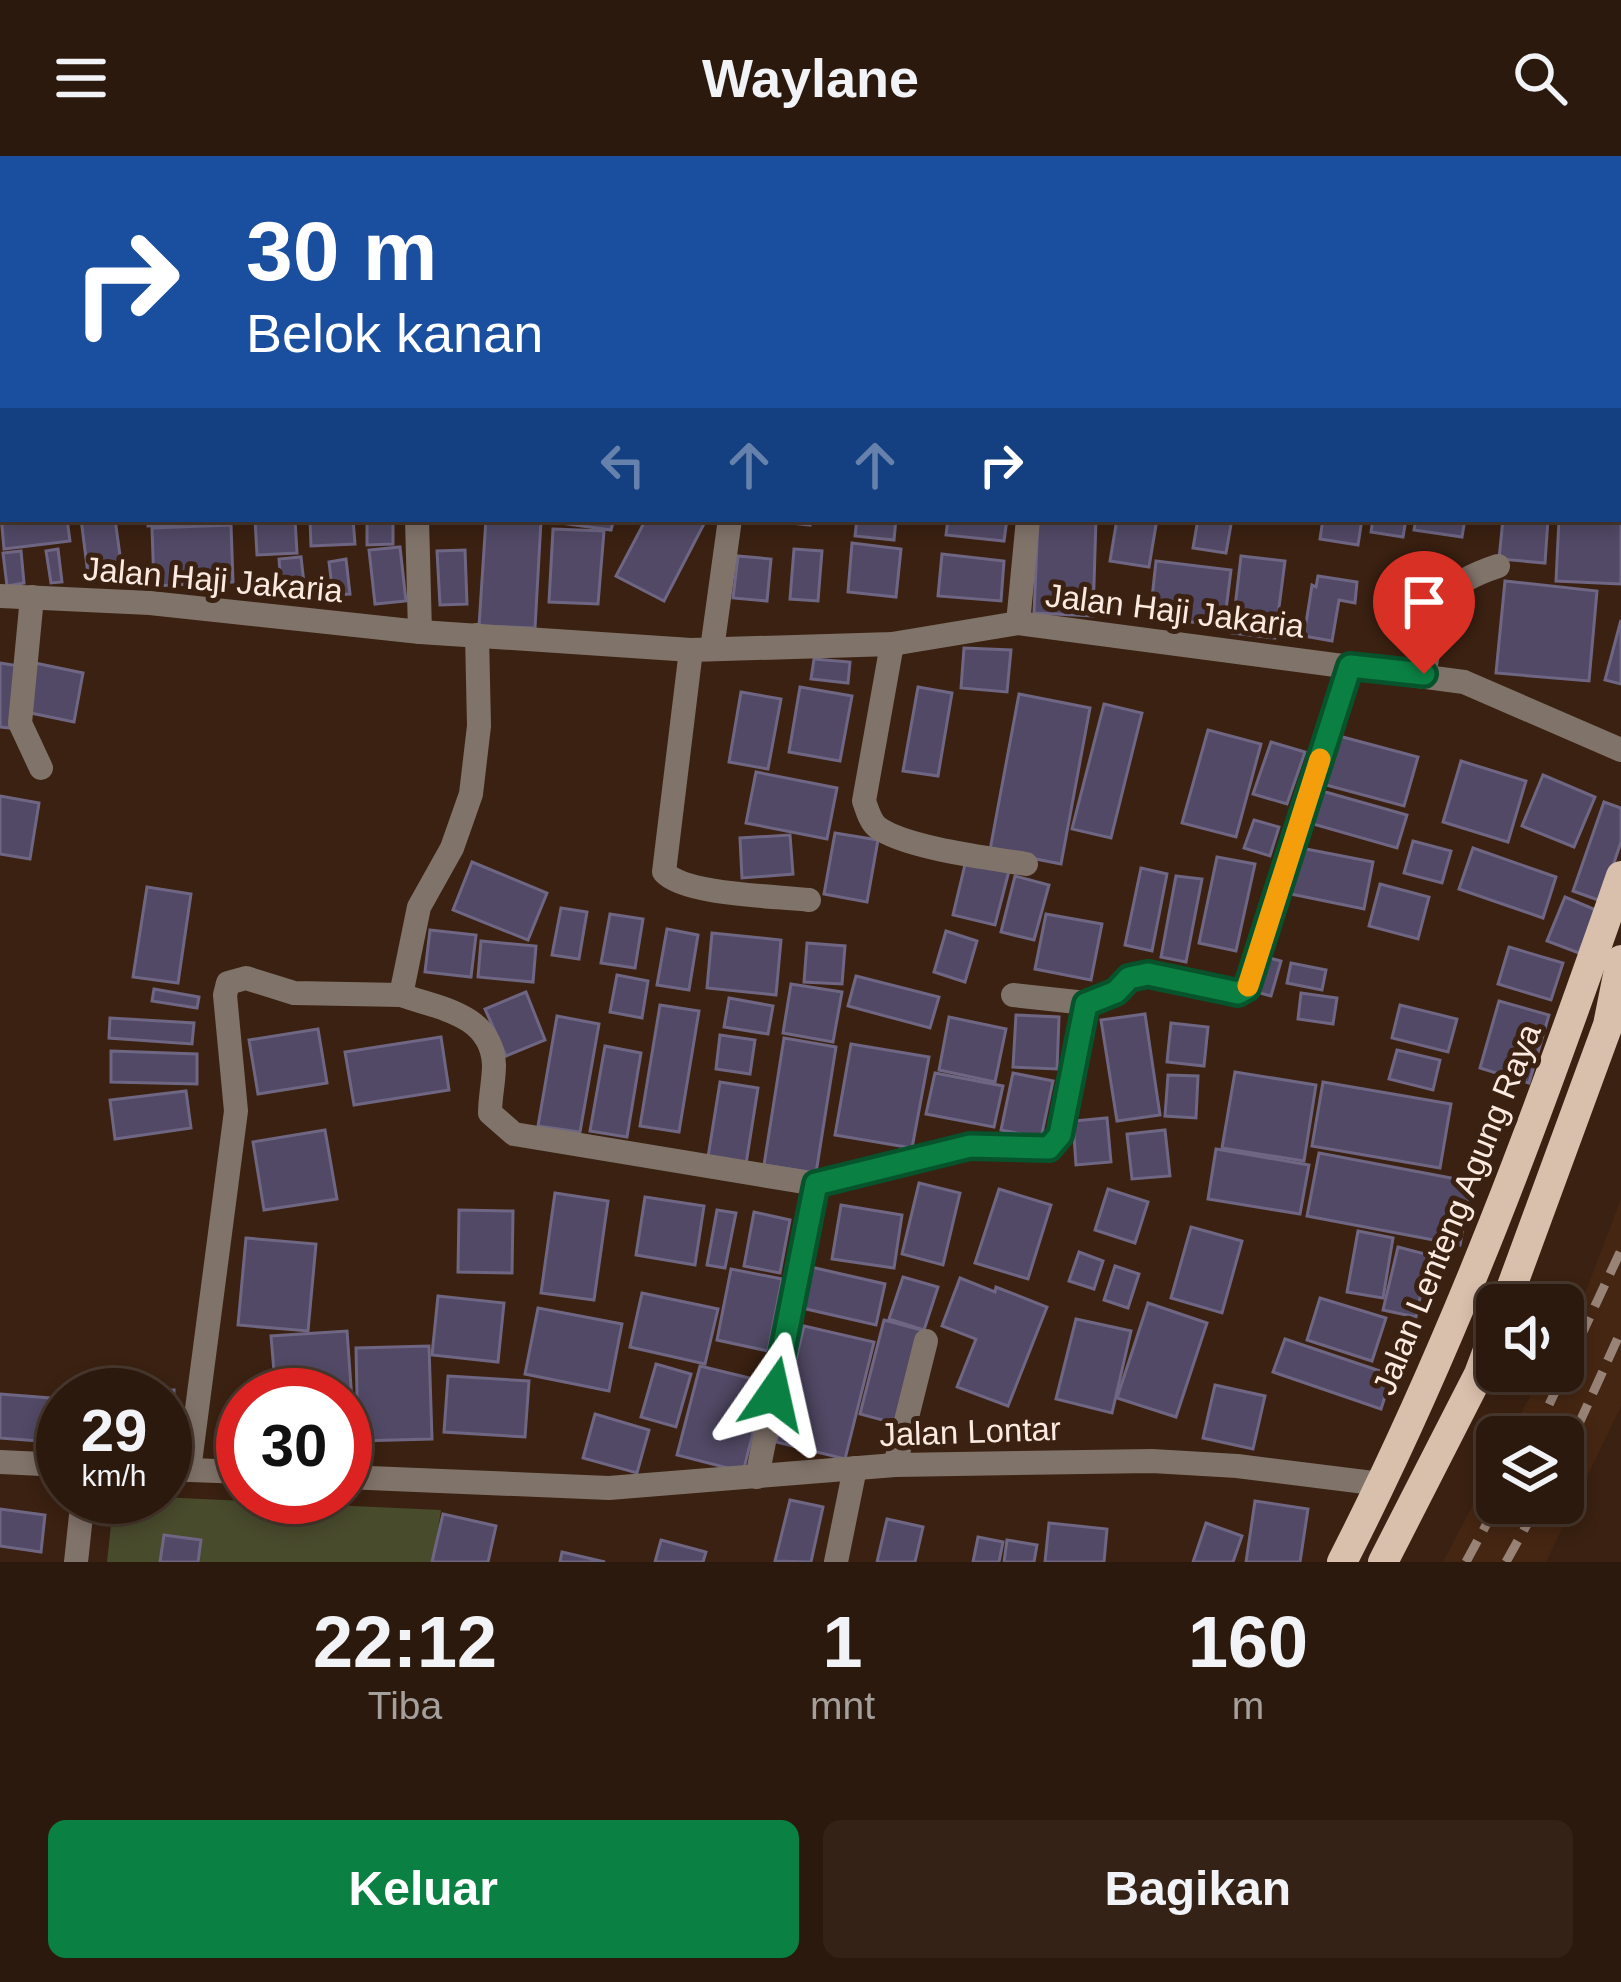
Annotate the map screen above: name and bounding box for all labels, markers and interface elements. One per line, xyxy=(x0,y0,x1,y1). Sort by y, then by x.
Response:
icon: menu xyxy=(48,45,114,111)
icon: search xyxy=(1507,45,1573,111)
text: Waylane xyxy=(702,48,919,108)
icon: right xyxy=(48,204,204,360)
text: 30 m xyxy=(246,204,437,298)
text: Belok kanan xyxy=(246,303,543,363)
icon: left xyxy=(590,432,656,498)
icon: ahead xyxy=(716,432,782,498)
icon: ahead xyxy=(842,432,908,498)
icon: right xyxy=(968,432,1034,498)
street label: Jalan Haji Jakaria xyxy=(82,550,345,609)
pin xyxy=(1373,551,1475,674)
icon: arrive xyxy=(1391,569,1457,635)
street label: Jalan Haji Jakaria xyxy=(1043,576,1307,645)
street label: Jalan Lenteng Agung Raya xyxy=(1365,1018,1548,1400)
map controls xyxy=(1476,1284,1584,1524)
button: sound xyxy=(1476,1284,1584,1392)
position arrow xyxy=(711,1331,837,1457)
speed limit sign: 30 xyxy=(216,1368,372,1524)
text: 29 xyxy=(81,1397,147,1464)
street label: Jalan Lontar xyxy=(879,1410,1061,1453)
button: layers xyxy=(1476,1416,1584,1524)
text: km/h xyxy=(81,1459,147,1492)
text: 22:12 xyxy=(313,1602,497,1682)
text: 1 xyxy=(822,1602,863,1682)
text: 160 xyxy=(1188,1602,1308,1682)
text: Tiba xyxy=(368,1684,442,1727)
text: mnt xyxy=(810,1684,875,1727)
text: m xyxy=(1232,1684,1264,1727)
button: Keluar xyxy=(48,1820,799,1958)
button: Bagikan xyxy=(823,1820,1573,1958)

